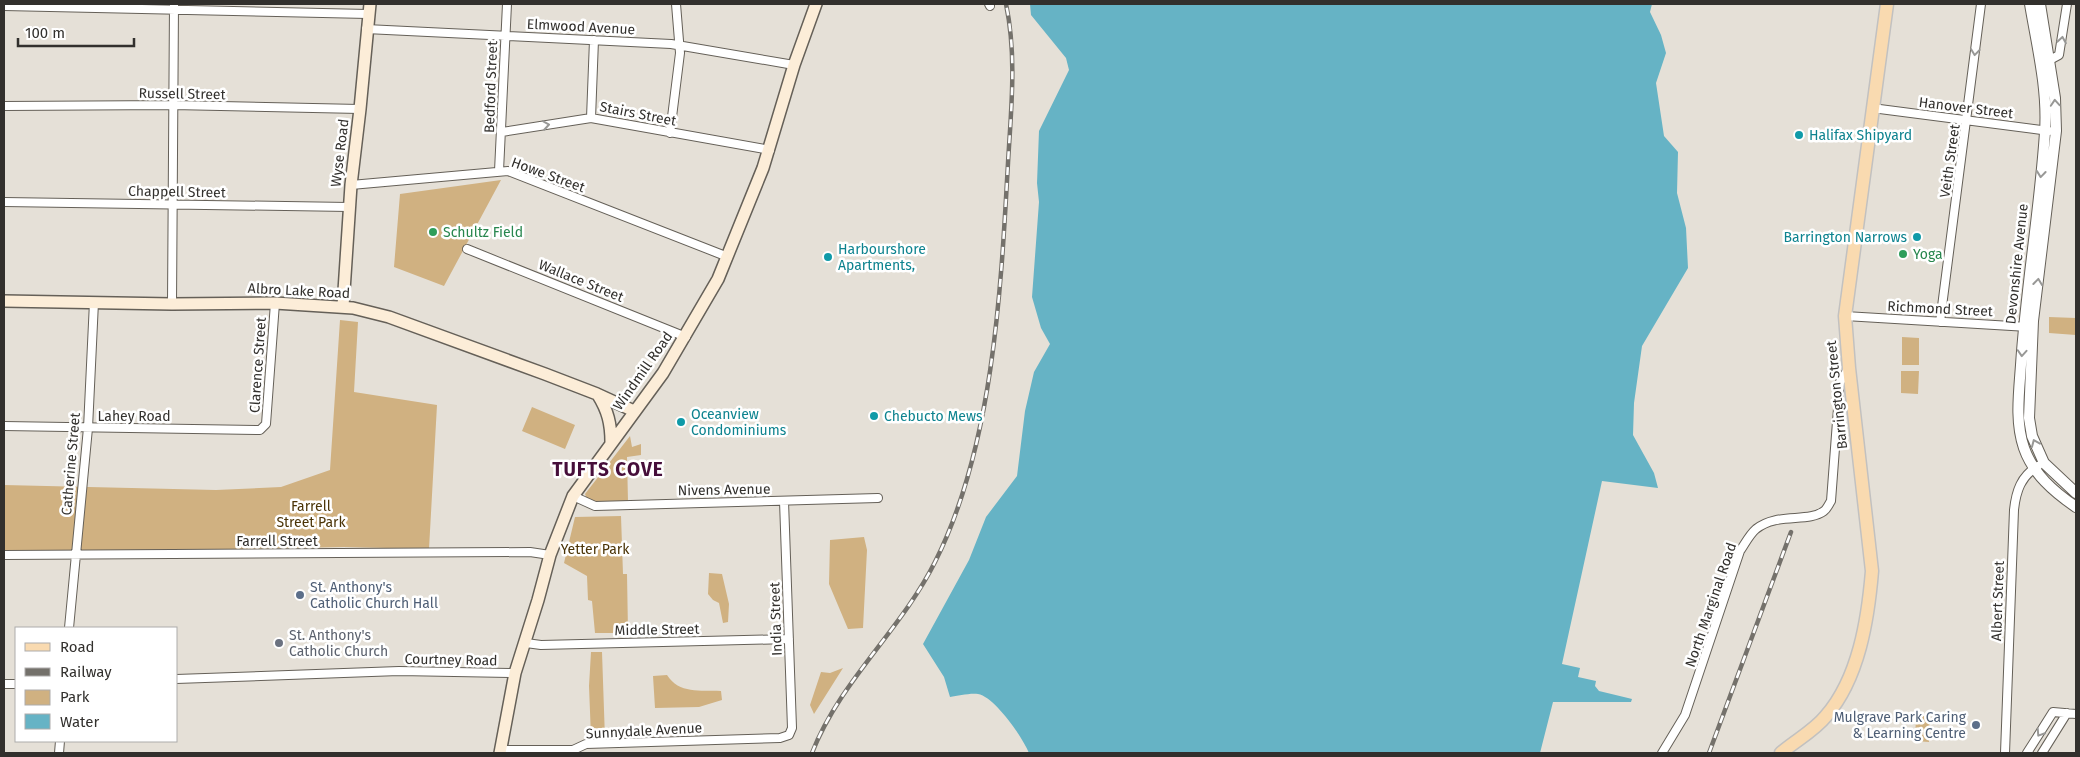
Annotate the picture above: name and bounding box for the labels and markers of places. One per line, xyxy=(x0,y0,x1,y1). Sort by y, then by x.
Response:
place label: Halifax Shipyard xyxy=(1809,127,1912,144)
marker: Halifax Shipyard xyxy=(1793,129,1805,141)
place label: Schultz Field xyxy=(443,224,523,241)
marker: Schultz Field xyxy=(427,226,439,238)
place label: Barrington Narrows xyxy=(1783,229,1907,246)
marker: Barrington Narrows xyxy=(1911,231,1923,243)
place label: Harbourshore Apartments, xyxy=(838,241,926,274)
place label: Yoga xyxy=(1913,246,1943,263)
marker: Yoga xyxy=(1897,248,1909,260)
marker: Harbourshore Apartments, xyxy=(822,251,834,263)
place label: Oceanview Condominiums xyxy=(691,406,787,439)
place label: Chebucto Mews xyxy=(884,408,983,425)
marker: Chebucto Mews xyxy=(868,410,880,422)
marker: Oceanview Condominiums xyxy=(675,416,687,428)
place label: St. Anthony's Catholic Church Hall xyxy=(310,579,438,612)
marker: St. Anthony's Catholic Church Hall xyxy=(294,589,306,601)
place label: St. Anthony's Catholic Church xyxy=(289,627,388,660)
marker: St. Anthony's Catholic Church xyxy=(273,637,285,649)
place label: Mulgrave Park Caring & Learning Centre xyxy=(1834,709,1967,742)
marker: Mulgrave Park Caring & Learning Centre xyxy=(1970,719,1982,731)

